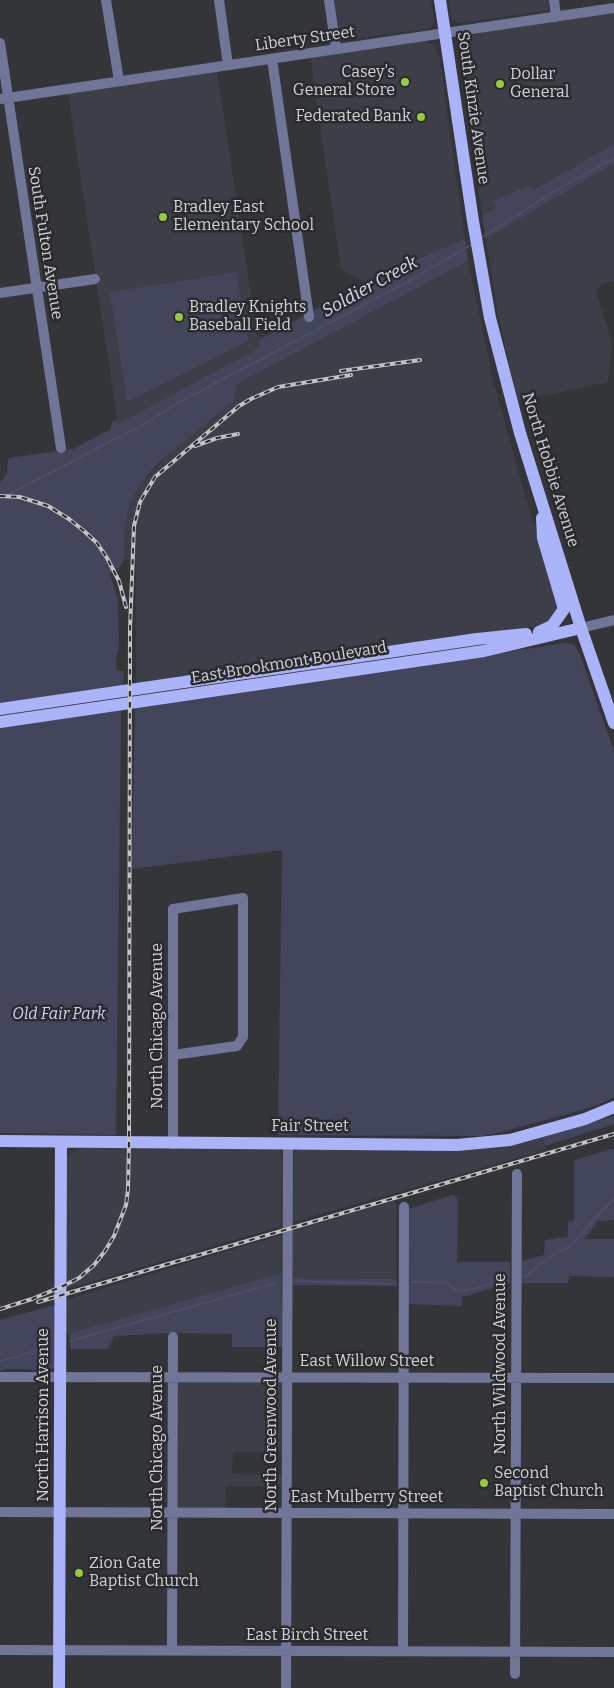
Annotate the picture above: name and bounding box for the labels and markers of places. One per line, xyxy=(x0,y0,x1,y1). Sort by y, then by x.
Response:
place label: Casey's General Store xyxy=(293,63,395,101)
place label: Dollar General xyxy=(510,65,569,103)
marker: Casey's General Store xyxy=(399,76,411,88)
marker: Dollar General xyxy=(494,78,506,90)
place label: Federated Bank xyxy=(296,107,411,127)
marker: Federated Bank xyxy=(415,111,427,123)
place label: Bradley East Elementary School xyxy=(173,198,314,236)
marker: Bradley East Elementary School xyxy=(157,211,169,223)
place label: Bradley Knights Baseball Field xyxy=(189,298,306,336)
marker: Bradley Knights Baseball Field xyxy=(173,311,185,323)
place label: Second Baptist Church xyxy=(494,1464,604,1502)
marker: Second Baptist Church xyxy=(478,1477,490,1489)
place label: Zion Gate Baptist Church xyxy=(89,1554,199,1592)
marker: Zion Gate Baptist Church xyxy=(73,1567,85,1579)

